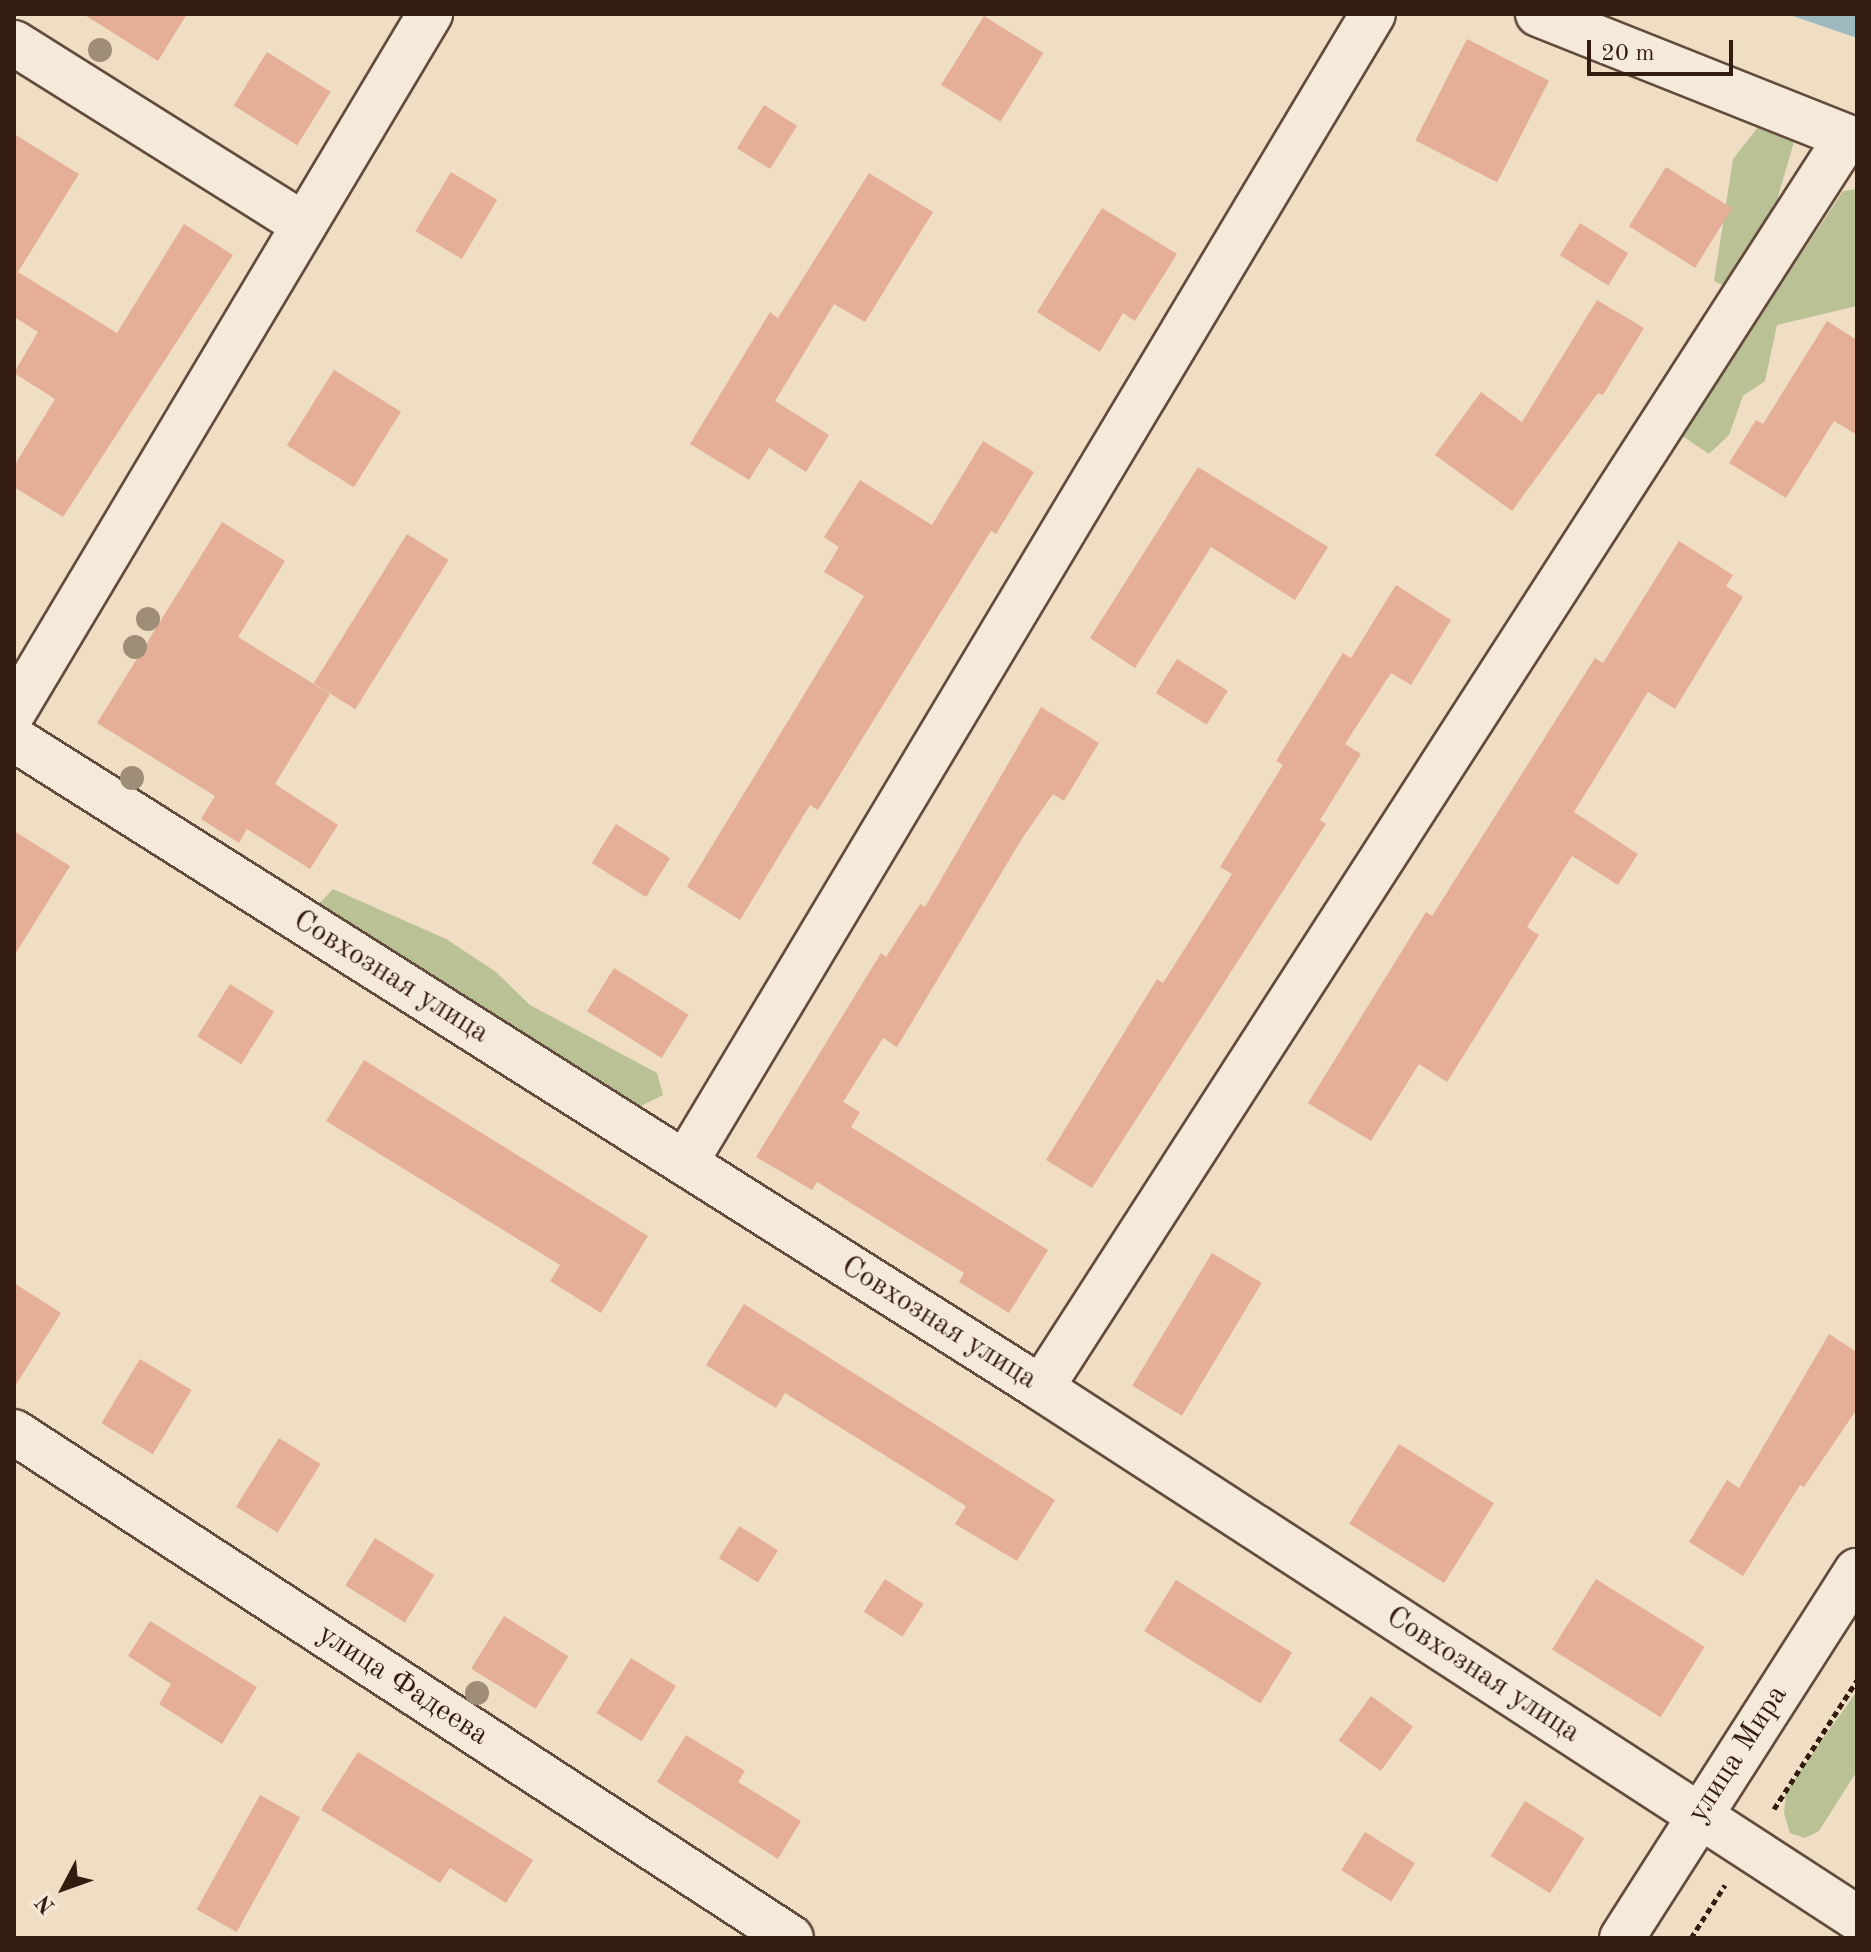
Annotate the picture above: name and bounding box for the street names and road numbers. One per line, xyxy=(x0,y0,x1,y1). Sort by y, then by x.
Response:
street label: Совхозная улица xyxy=(286,902,496,1052)
street label: Совхозная улица xyxy=(834,1248,1044,1398)
street label: Совхозная улица xyxy=(1379,1599,1587,1751)
street label: улица Фадеева xyxy=(311,1616,495,1754)
street label: улица Мира xyxy=(1680,1678,1796,1830)

